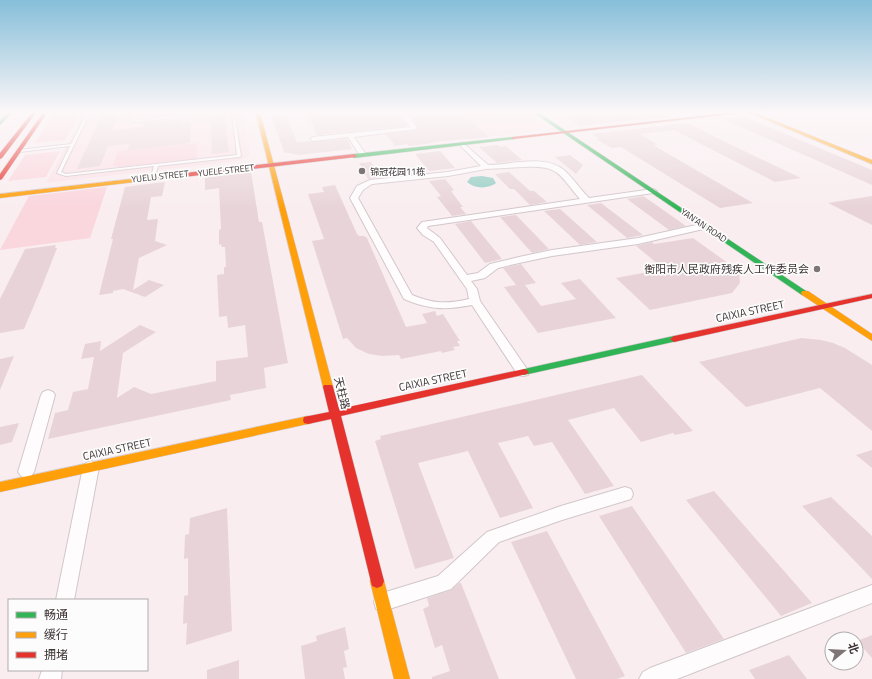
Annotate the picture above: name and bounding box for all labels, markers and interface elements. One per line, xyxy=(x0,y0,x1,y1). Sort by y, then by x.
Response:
street label: YUELE STREET xyxy=(197,161,255,179)
place label: 锦冠花园11栋 xyxy=(370,165,425,178)
marker: 锦冠花园11栋 xyxy=(357,166,367,176)
street label: YUELU STREET xyxy=(131,167,189,185)
street label: YAN'AN ROAD xyxy=(678,205,730,245)
place label: 衡阳市人民政府残疾人工作委员会 xyxy=(644,261,809,277)
marker: 衡阳市人民政府残疾人工作委员会 xyxy=(812,264,822,274)
street label: CAIXIA STREET xyxy=(714,296,786,326)
street label: CAIXIA STREET xyxy=(397,365,469,395)
street label: 天柱路 xyxy=(330,375,354,411)
street label: CAIXIA STREET xyxy=(81,434,153,464)
legend xyxy=(8,599,148,671)
text: 畅通 xyxy=(44,605,68,624)
text: 缓行 xyxy=(44,625,68,644)
north arrow xyxy=(824,631,864,671)
text: 北 xyxy=(844,640,863,656)
text: 拥堵 xyxy=(44,645,68,664)

